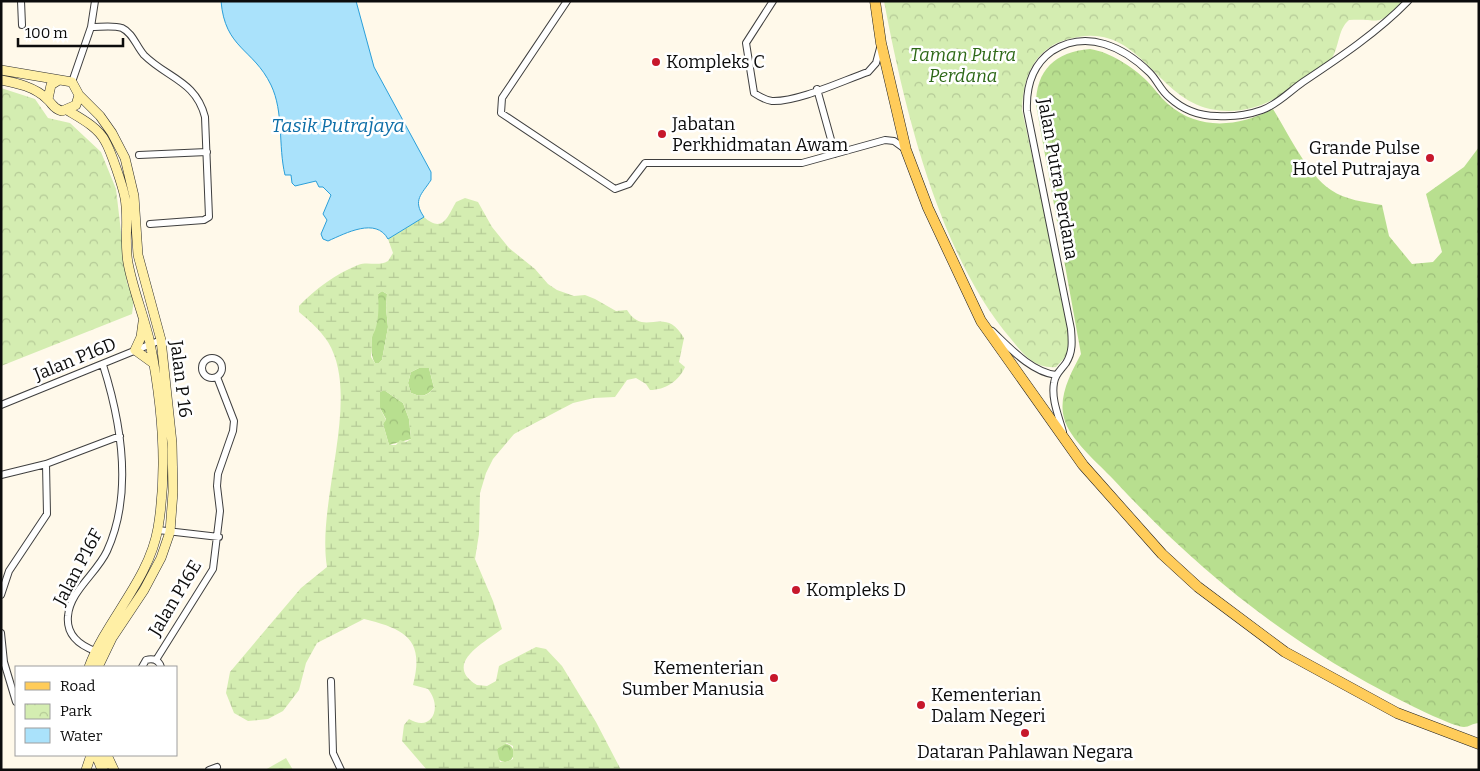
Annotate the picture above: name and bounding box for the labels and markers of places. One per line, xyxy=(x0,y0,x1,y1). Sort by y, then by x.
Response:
place label: Kompleks C xyxy=(666,51,765,73)
marker: Kompleks C xyxy=(650,56,662,68)
place label: Jabatan Perkhidmatan Awam xyxy=(671,113,848,156)
marker: Jabatan Perkhidmatan Awam xyxy=(656,128,668,140)
place label: Grande Pulse Hotel Putrajaya xyxy=(1292,137,1420,180)
marker: Grande Pulse Hotel Putrajaya xyxy=(1424,152,1436,164)
place label: Kompleks D xyxy=(806,579,906,601)
marker: Kompleks D xyxy=(790,584,802,596)
place label: Kementerian Sumber Manusia xyxy=(622,657,765,700)
marker: Kementerian Sumber Manusia xyxy=(768,672,780,684)
place label: Kementerian Dalam Negeri xyxy=(931,684,1046,727)
marker: Kementerian Dalam Negeri xyxy=(915,699,927,711)
marker: Dataran Pahlawan Negara xyxy=(1019,727,1031,739)
place label: Dataran Pahlawan Negara xyxy=(917,741,1133,763)

